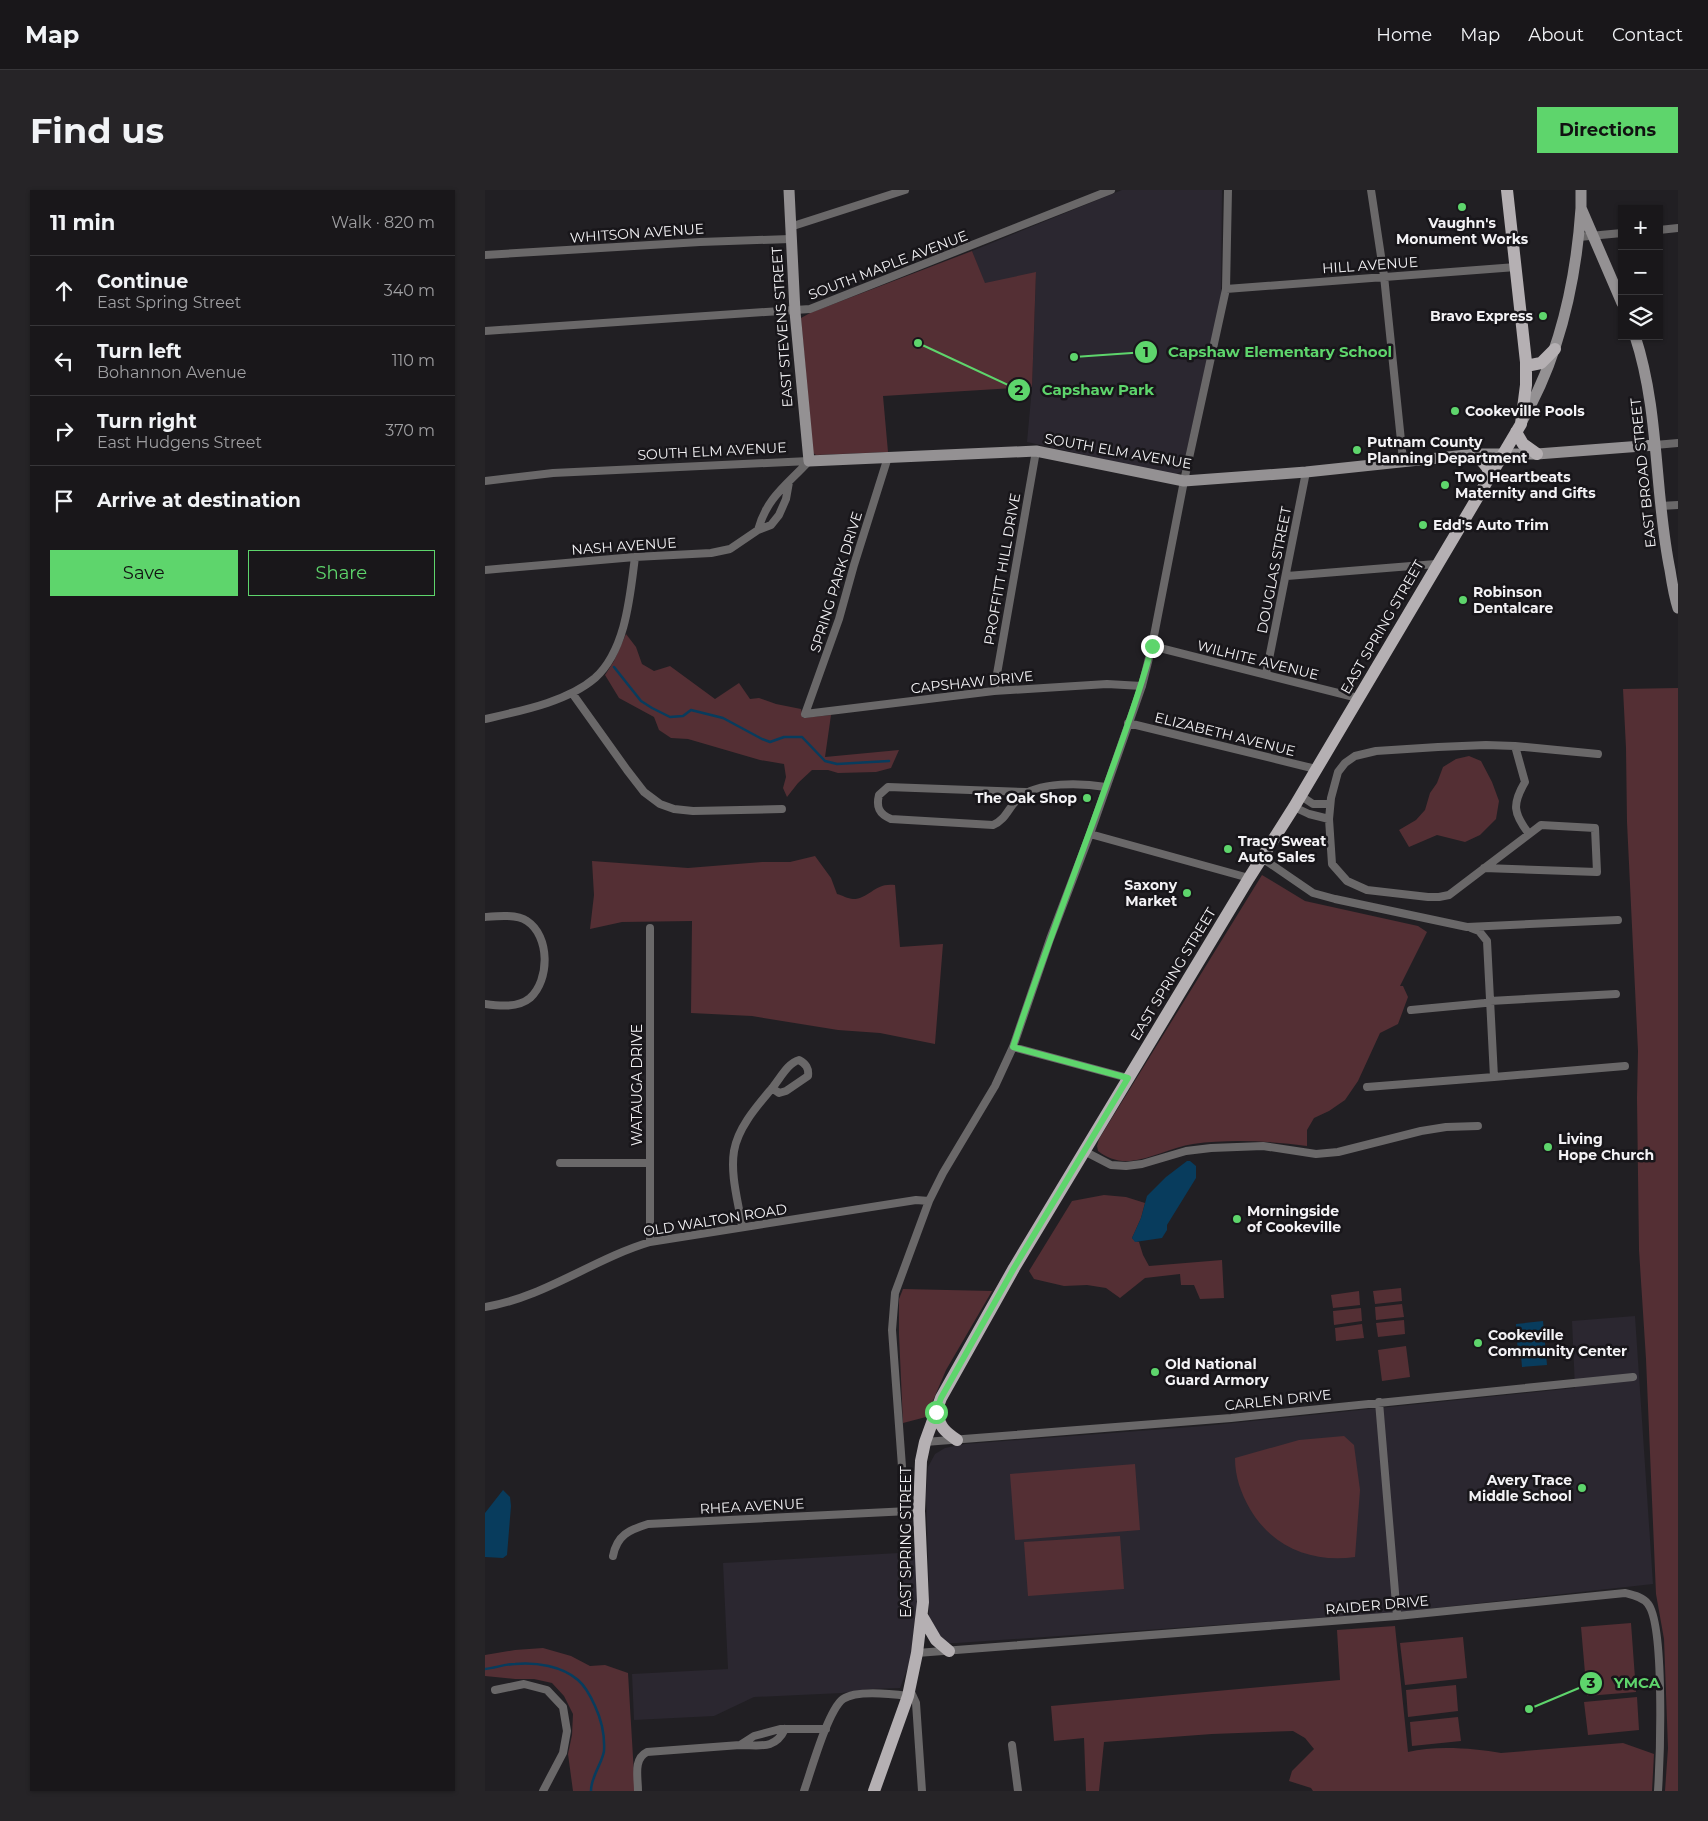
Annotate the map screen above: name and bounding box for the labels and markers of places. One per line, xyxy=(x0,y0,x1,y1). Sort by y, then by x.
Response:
marker: Vaughn's Monument Works xyxy=(1456,201,1468,213)
place label: Vaughn's Monument Works xyxy=(1396,214,1529,248)
place label: Bravo Express xyxy=(1430,307,1534,325)
marker: Bravo Express xyxy=(1537,310,1549,322)
callout: Capshaw Elementary School xyxy=(1133,337,1402,367)
callout: Capshaw Park xyxy=(1006,375,1164,405)
place label: Cookeville Pools xyxy=(1465,402,1585,420)
marker: Cookeville Pools xyxy=(1449,405,1461,417)
place label: Putnam County Planning Department xyxy=(1367,433,1527,467)
marker: Putnam County Planning Department xyxy=(1351,444,1363,456)
place label: Two Heartbeats Maternity and Gifts xyxy=(1455,468,1596,502)
marker: Two Heartbeats Maternity and Gifts xyxy=(1439,479,1451,491)
place label: Edd's Auto Trim xyxy=(1433,516,1549,534)
marker: Edd's Auto Trim xyxy=(1417,519,1429,531)
place label: Robinson Dentalcare xyxy=(1473,583,1554,617)
marker: Robinson Dentalcare xyxy=(1457,594,1469,606)
place label: The Oak Shop xyxy=(975,789,1077,807)
marker: The Oak Shop xyxy=(1081,792,1093,804)
place label: Tracy Sweat Auto Sales xyxy=(1237,832,1326,866)
marker: Tracy Sweat Auto Sales xyxy=(1222,843,1234,855)
place label: Saxony Market xyxy=(1124,876,1178,910)
marker: Saxony Market xyxy=(1181,887,1193,899)
place label: Living Hope Church xyxy=(1558,1130,1654,1164)
marker: Living Hope Church xyxy=(1542,1141,1554,1153)
place label: Morningside of Cookeville xyxy=(1247,1202,1341,1236)
marker: Morningside of Cookeville xyxy=(1231,1213,1243,1225)
place label: Cookeville Community Center xyxy=(1488,1326,1627,1360)
marker: Cookeville Community Center xyxy=(1472,1337,1484,1349)
place label: Old National Guard Armory xyxy=(1165,1355,1269,1389)
marker: Old National Guard Armory xyxy=(1149,1366,1161,1378)
place label: Avery Trace Middle School xyxy=(1469,1471,1572,1505)
marker: Avery Trace Middle School xyxy=(1576,1482,1588,1494)
callout: YMCA xyxy=(1579,1668,1670,1698)

